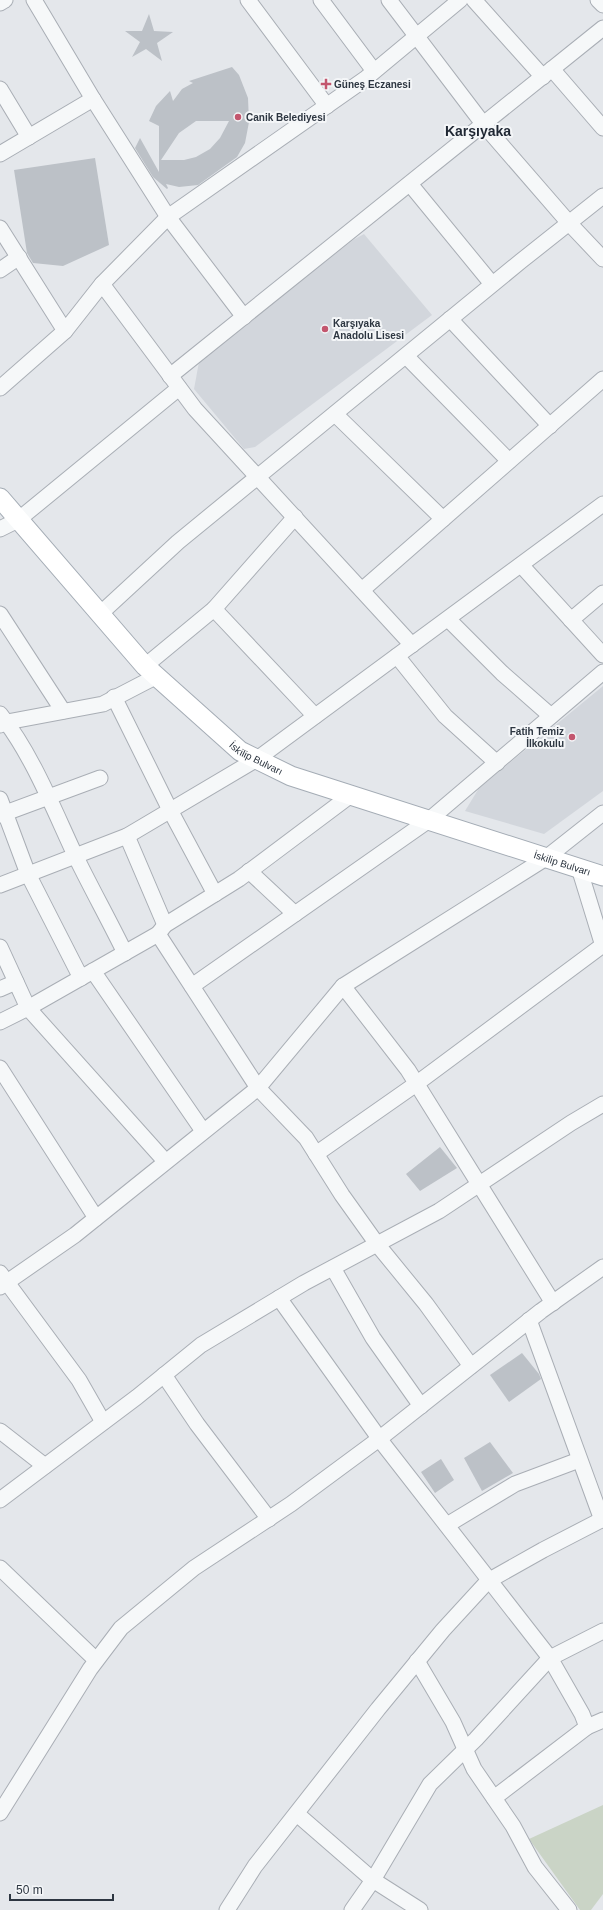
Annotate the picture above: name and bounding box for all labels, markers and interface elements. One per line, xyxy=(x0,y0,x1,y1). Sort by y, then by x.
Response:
marker: Güneş Eczanesi xyxy=(321,79,331,89)
place label: Güneş Eczanesi xyxy=(334,79,411,90)
marker: Canik Belediyesi xyxy=(233,112,243,122)
place label: Canik Belediyesi xyxy=(246,112,326,123)
district label: Karşıyaka xyxy=(445,123,511,139)
place label: Karşıyaka Anadolu Lisesi xyxy=(333,318,404,341)
marker: Karşıyaka Anadolu Lisesi xyxy=(320,324,330,334)
place label: Fatih Temiz İlkokulu xyxy=(510,726,564,749)
marker: Fatih Temiz İlkokulu xyxy=(567,732,577,742)
street label: İskilip Bulvarı xyxy=(227,739,284,777)
street label: İskilip Bulvarı xyxy=(532,848,592,878)
scale bar xyxy=(10,1876,113,1902)
text: 50 m xyxy=(16,1883,43,1897)

